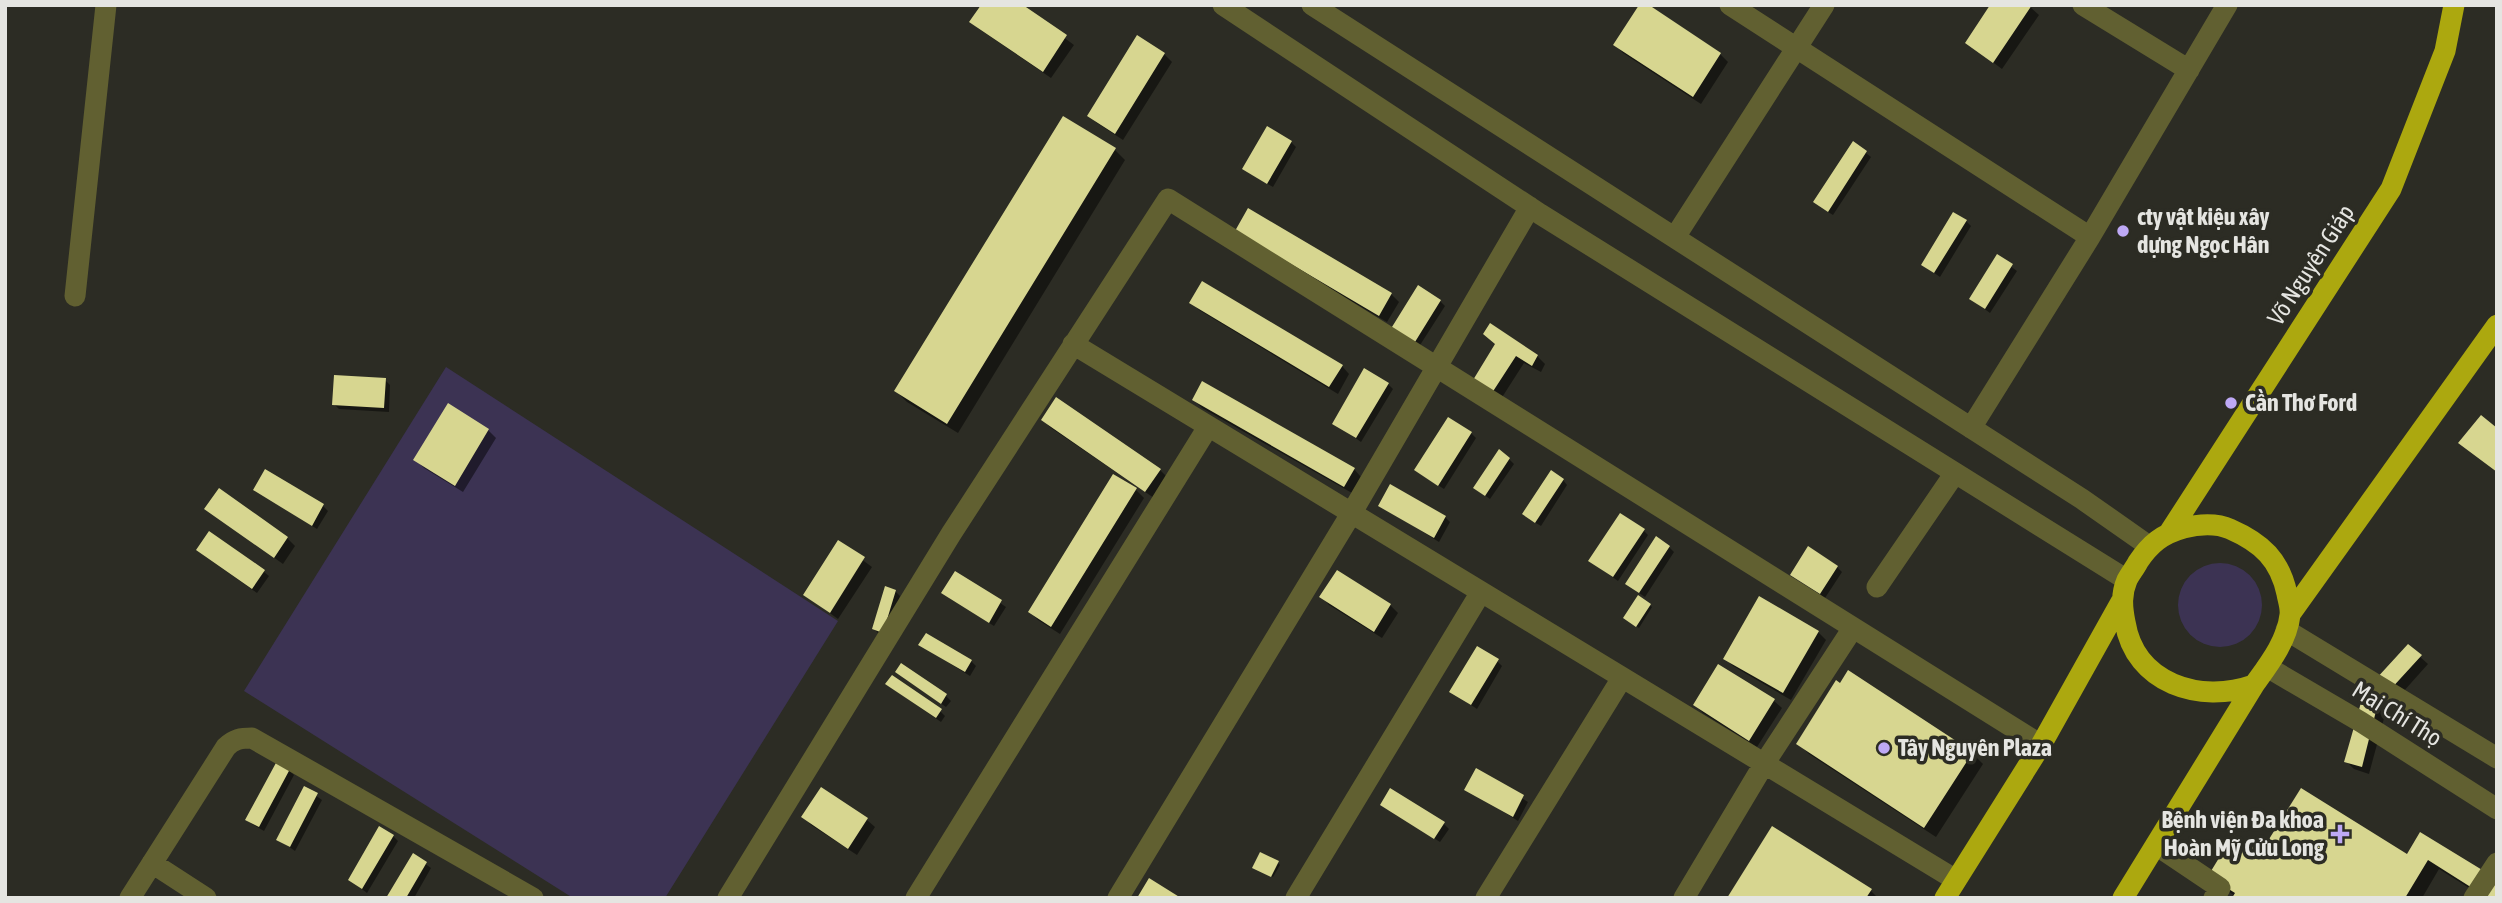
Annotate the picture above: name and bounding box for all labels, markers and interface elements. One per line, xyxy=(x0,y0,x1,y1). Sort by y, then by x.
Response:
street label: Võ Nguyên Giáp xyxy=(2262,200,2359,330)
place label: cty vật kiệu xây dựng Ngọc Hân xyxy=(2137,203,2270,258)
marker: cty vật kiệu xây dựng Ngọc Hân xyxy=(2115,223,2131,239)
place label: Cần Thơ Ford xyxy=(2245,389,2357,416)
marker: Cần Thơ Ford xyxy=(2223,395,2239,411)
street label: Mai Chí Thọ xyxy=(2348,676,2447,752)
place label: Tây Nguyên Plaza xyxy=(1898,734,2052,761)
marker: Tây Nguyên Plaza xyxy=(1876,740,1892,756)
place label: Bệnh viện Đa khoa Hoàn Mỹ Cửu Long xyxy=(2161,806,2325,861)
marker: Bệnh viện Đa khoa Hoàn Mỹ Cửu Long xyxy=(2330,824,2350,844)

